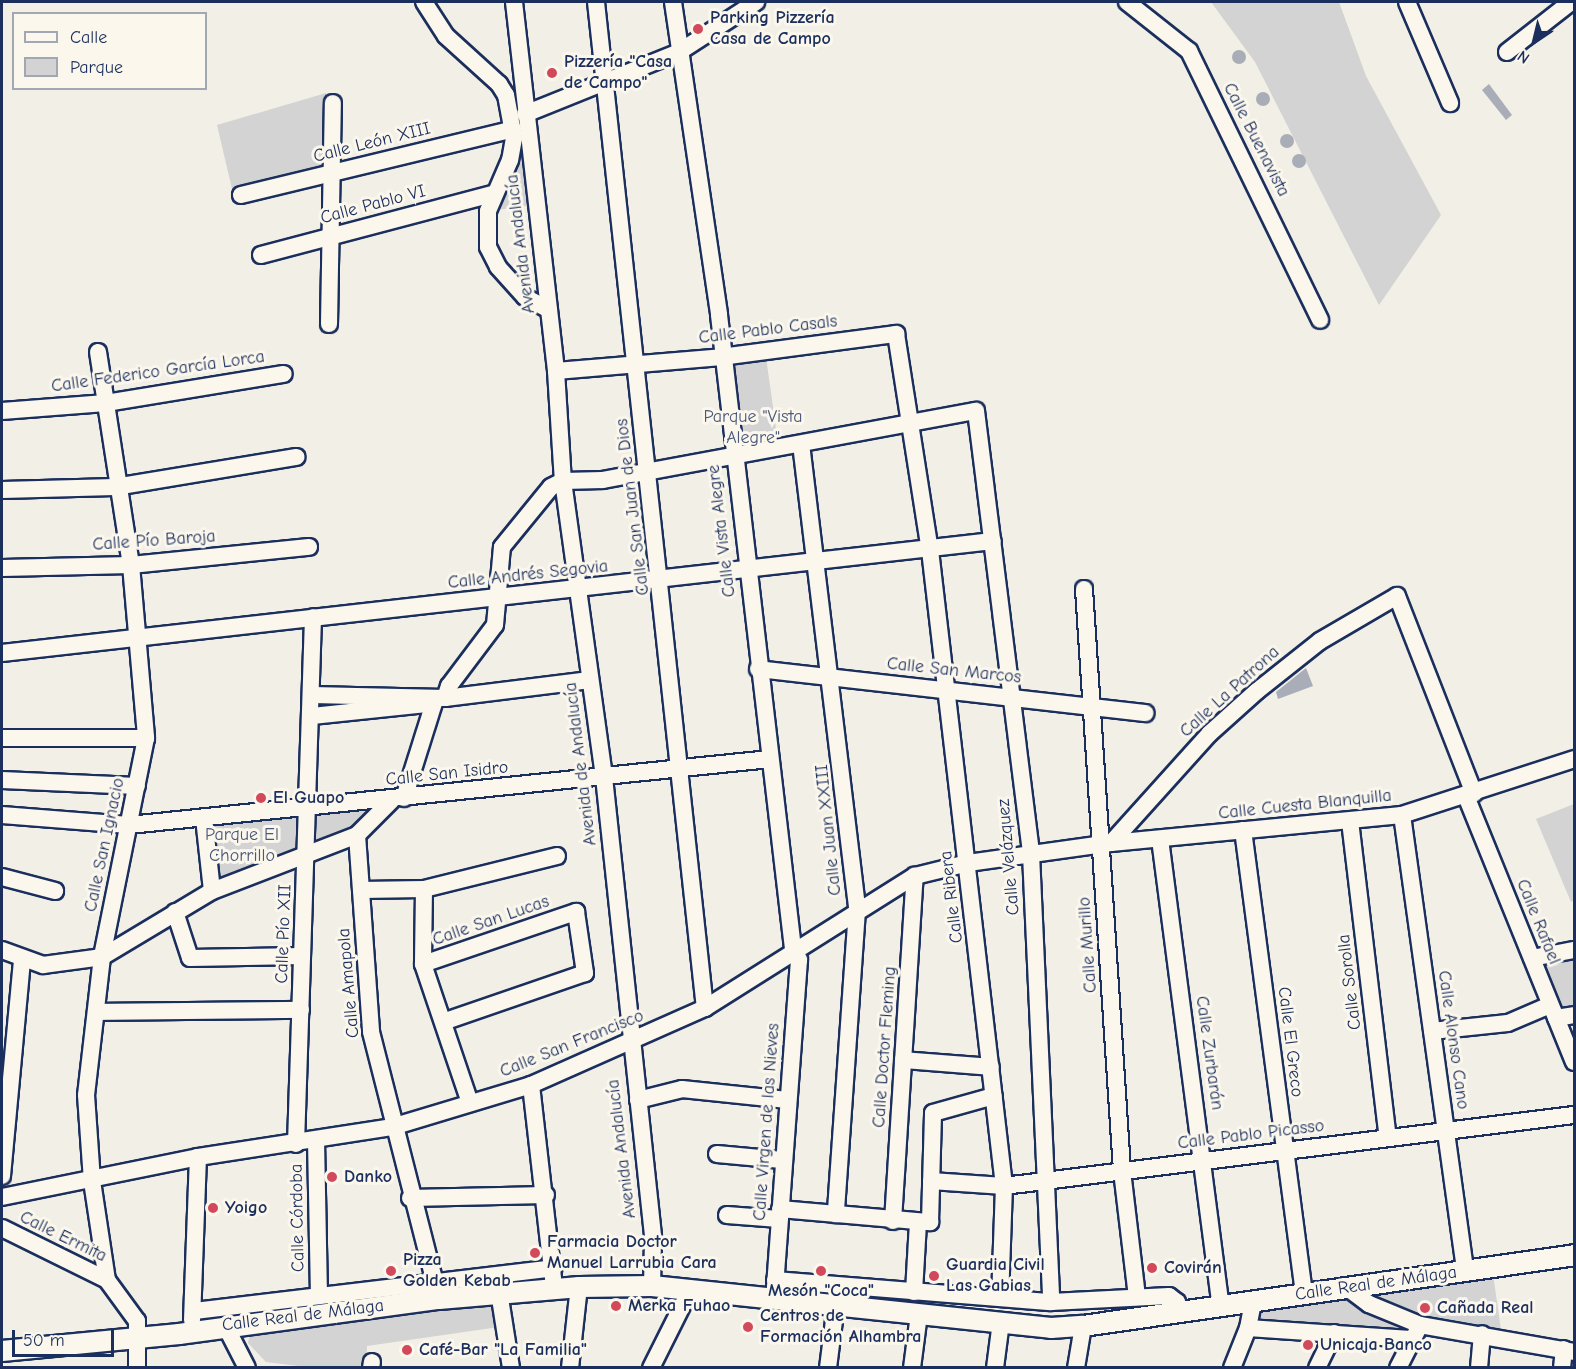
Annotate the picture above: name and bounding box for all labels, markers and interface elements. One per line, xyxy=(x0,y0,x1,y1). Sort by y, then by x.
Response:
place label: Parking Pizzería Casa de Campo xyxy=(710,8,835,50)
legend xyxy=(12,12,207,90)
north arrow xyxy=(1504,12,1564,72)
marker: Parking Pizzería Casa de Campo xyxy=(691,22,705,36)
text: Calle xyxy=(70,27,107,48)
text: N xyxy=(1514,46,1533,67)
place label: Pizzería "Casa de Campo" xyxy=(564,52,672,94)
text: Parque xyxy=(70,57,123,78)
marker: Pizzería "Casa de Campo" xyxy=(545,66,559,80)
street label: Calle Buenavista xyxy=(1218,79,1294,201)
street label: Calle León XIII xyxy=(311,118,433,168)
street label: Avenida Andalucía xyxy=(502,173,540,315)
street label: Calle Pablo VI xyxy=(318,181,428,229)
street label: Calle Pablo Casals xyxy=(697,311,839,349)
street label: Calle Federico García Lorca xyxy=(50,346,266,398)
park label: Parque "Vista Alegre" xyxy=(703,407,803,450)
street label: Calle San Juan de Dios xyxy=(611,417,655,597)
street label: Calle Vista Alegre xyxy=(703,464,741,598)
street label: Calle Pío Baroja xyxy=(92,526,216,556)
street label: Calle Andrés Segovia xyxy=(447,556,609,594)
street label: Calle La Patrona xyxy=(1176,642,1284,742)
street label: Calle San Marcos xyxy=(886,653,1022,689)
street label: Avenida de Andalucía xyxy=(560,681,602,847)
street label: Calle San Isidro xyxy=(385,757,509,791)
street label: Calle Juan XXIII xyxy=(811,763,847,897)
street label: Calle San Ignacio xyxy=(80,776,130,914)
street label: Calle Cuesta Blanquilla xyxy=(1217,785,1393,825)
place label: El Guapo xyxy=(273,787,344,809)
marker: El Guapo xyxy=(254,791,268,805)
street label: Calle Velázquez xyxy=(993,798,1025,916)
park label: Parque El Chorrillo xyxy=(205,825,279,868)
street label: Calle Ribera xyxy=(936,850,968,944)
street label: Calle Rafael xyxy=(1511,876,1565,968)
street label: Calle Pío XII xyxy=(271,884,297,984)
street label: Calle San Lucas xyxy=(430,891,552,951)
street label: Calle Murillo xyxy=(1074,896,1102,994)
street label: Calle Amapola xyxy=(333,927,365,1039)
street label: Calle Sorolla xyxy=(1333,933,1367,1031)
street label: Calle Doctor Fleming xyxy=(869,965,901,1129)
street label: Calle Alonso Cano xyxy=(1433,969,1473,1111)
street label: Calle El Greco xyxy=(1273,986,1307,1098)
street label: Calle Zurbarán xyxy=(1190,995,1228,1111)
street label: Calle San Francisco xyxy=(497,1005,647,1083)
street label: Calle Virgen de las Nieves xyxy=(749,1022,785,1222)
street label: Avenida Andalucía xyxy=(603,1078,641,1220)
street label: Calle Pablo Picasso xyxy=(1176,1115,1326,1155)
street label: Calle Córdoba xyxy=(286,1164,310,1272)
place label: Danko xyxy=(344,1166,392,1188)
marker: Danko xyxy=(325,1170,339,1184)
place label: Yoigo xyxy=(225,1197,267,1219)
marker: Yoigo xyxy=(206,1201,220,1215)
street label: Calle Ermita xyxy=(16,1207,110,1267)
place label: Farmacia Doctor Manuel Larrubia Cara xyxy=(547,1232,717,1274)
marker: Farmacia Doctor Manuel Larrubia Cara xyxy=(528,1246,542,1260)
place label: Pizza Golden Kebab xyxy=(403,1250,511,1292)
place label: Guardia Civil Las Gabias xyxy=(946,1255,1045,1298)
place label: Covirán xyxy=(1164,1257,1222,1279)
marker: Covirán xyxy=(1145,1261,1159,1275)
street label: Calle Real de Málaga xyxy=(1294,1262,1458,1306)
marker: Pizza Golden Kebab xyxy=(384,1264,398,1278)
marker: Mesón "Coca" xyxy=(814,1264,828,1278)
marker: Guardia Civil Las Gabias xyxy=(927,1269,941,1283)
place label: Mesón "Coca" xyxy=(768,1280,874,1302)
street label: Calle Real de Málaga xyxy=(221,1295,385,1337)
place label: Merka Fuhao xyxy=(628,1295,730,1317)
place label: Cañada Real xyxy=(1437,1297,1534,1319)
marker: Merka Fuhao xyxy=(609,1299,623,1313)
marker: Cañada Real xyxy=(1418,1301,1432,1315)
place label: Centros de Formación Alhambra xyxy=(760,1306,921,1348)
scale bar xyxy=(15,1318,117,1356)
marker: Centros de Formación Alhambra xyxy=(741,1320,755,1334)
text: 50 m xyxy=(23,1330,65,1351)
place label: Unicaja Banco xyxy=(1320,1334,1432,1356)
marker: Unicaja Banco xyxy=(1301,1338,1315,1352)
place label: Café-Bar "La Familia" xyxy=(419,1339,587,1361)
marker: Café-Bar "La Familia" xyxy=(400,1343,414,1357)

